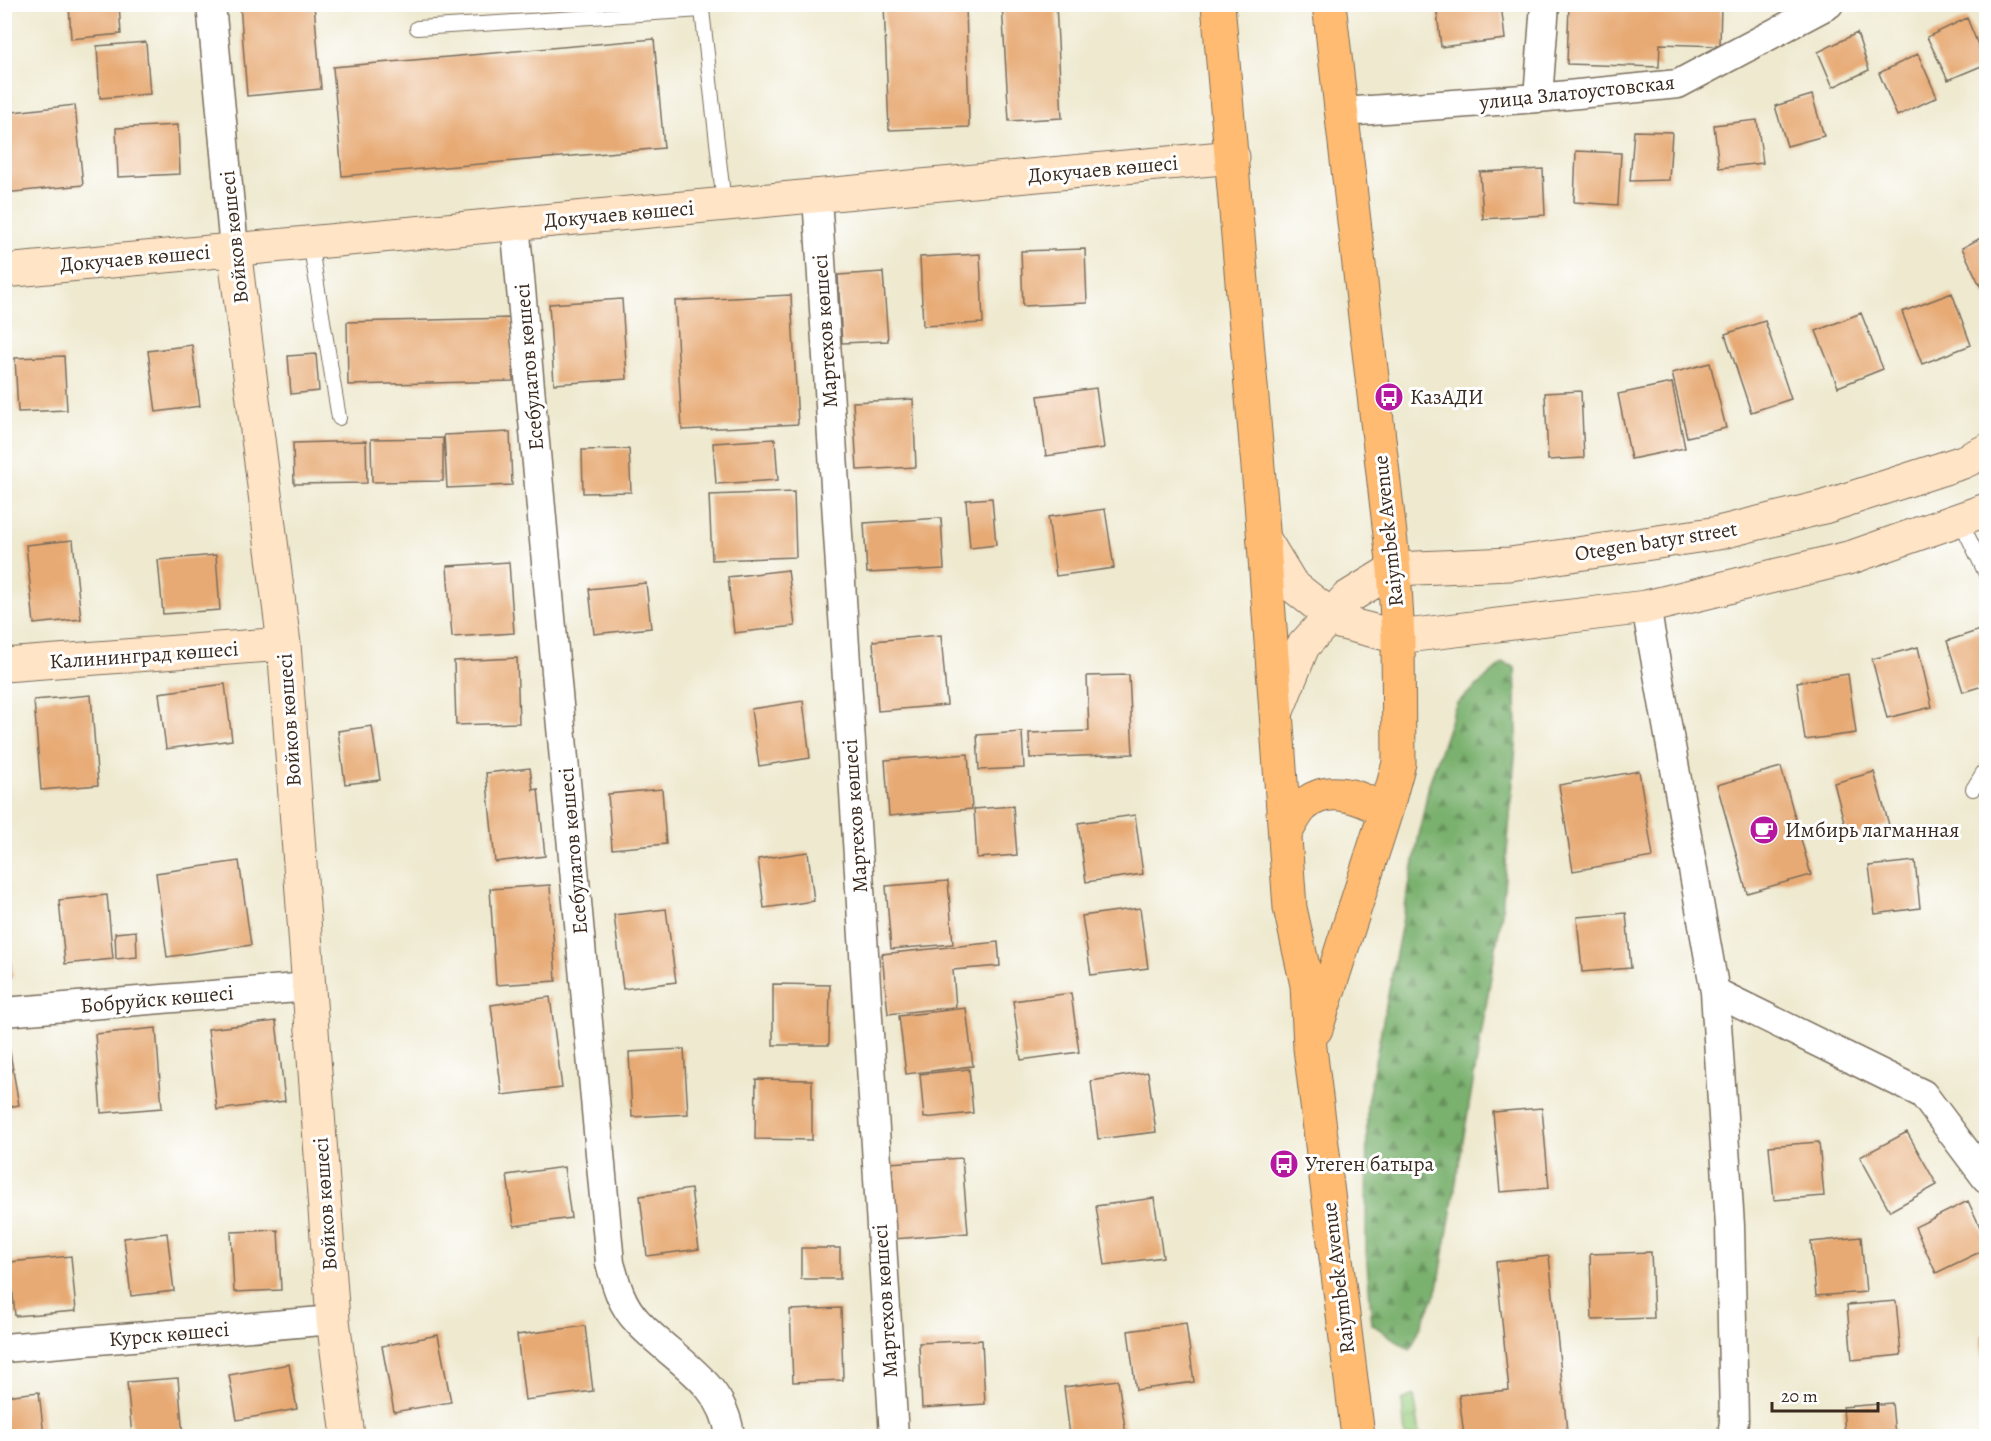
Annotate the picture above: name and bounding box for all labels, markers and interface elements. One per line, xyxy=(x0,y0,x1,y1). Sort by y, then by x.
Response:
street label: улица Златоустовская xyxy=(1477,68,1676,116)
street label: Докучаев көшесі xyxy=(1027,148,1179,190)
street label: Войков көшесі xyxy=(213,169,255,305)
street label: Докучаев көшесі xyxy=(543,193,695,235)
street label: Докучаев көшесі xyxy=(59,237,211,279)
street label: Мартехов көшесі xyxy=(806,253,844,409)
street label: Есебулатов көшесі xyxy=(508,282,550,452)
bus stop icon: КазАДИ xyxy=(1373,381,1405,413)
place label: КазАДИ xyxy=(1410,383,1484,411)
street label: Raiymbek Avenue xyxy=(1366,454,1410,608)
street label: Otegen batyr street xyxy=(1573,514,1739,568)
street label: Калининград көшесі xyxy=(49,634,239,676)
street label: Войков көшесі xyxy=(270,652,308,788)
street label: Мартехов көшесі xyxy=(836,738,874,894)
street label: Есебулатов көшесі xyxy=(552,766,594,936)
cafe icon: Имбирь лагманная xyxy=(1748,814,1780,846)
place label: Имбирь лагманная xyxy=(1785,816,1959,844)
street label: Бобруйск көшесі xyxy=(79,978,235,1020)
street label: Войков көшесі xyxy=(306,1136,344,1272)
bus stop icon: Утеген батыра xyxy=(1268,1148,1300,1180)
place label: Утеген батыра xyxy=(1305,1150,1435,1178)
street label: Raiymbek Avenue xyxy=(1315,1201,1361,1355)
street label: Мартехов көшесі xyxy=(866,1223,904,1379)
street label: Курск көшесі xyxy=(108,1315,230,1353)
scale bar xyxy=(1772,1375,1878,1413)
text: 20 m xyxy=(1781,1384,1818,1408)

